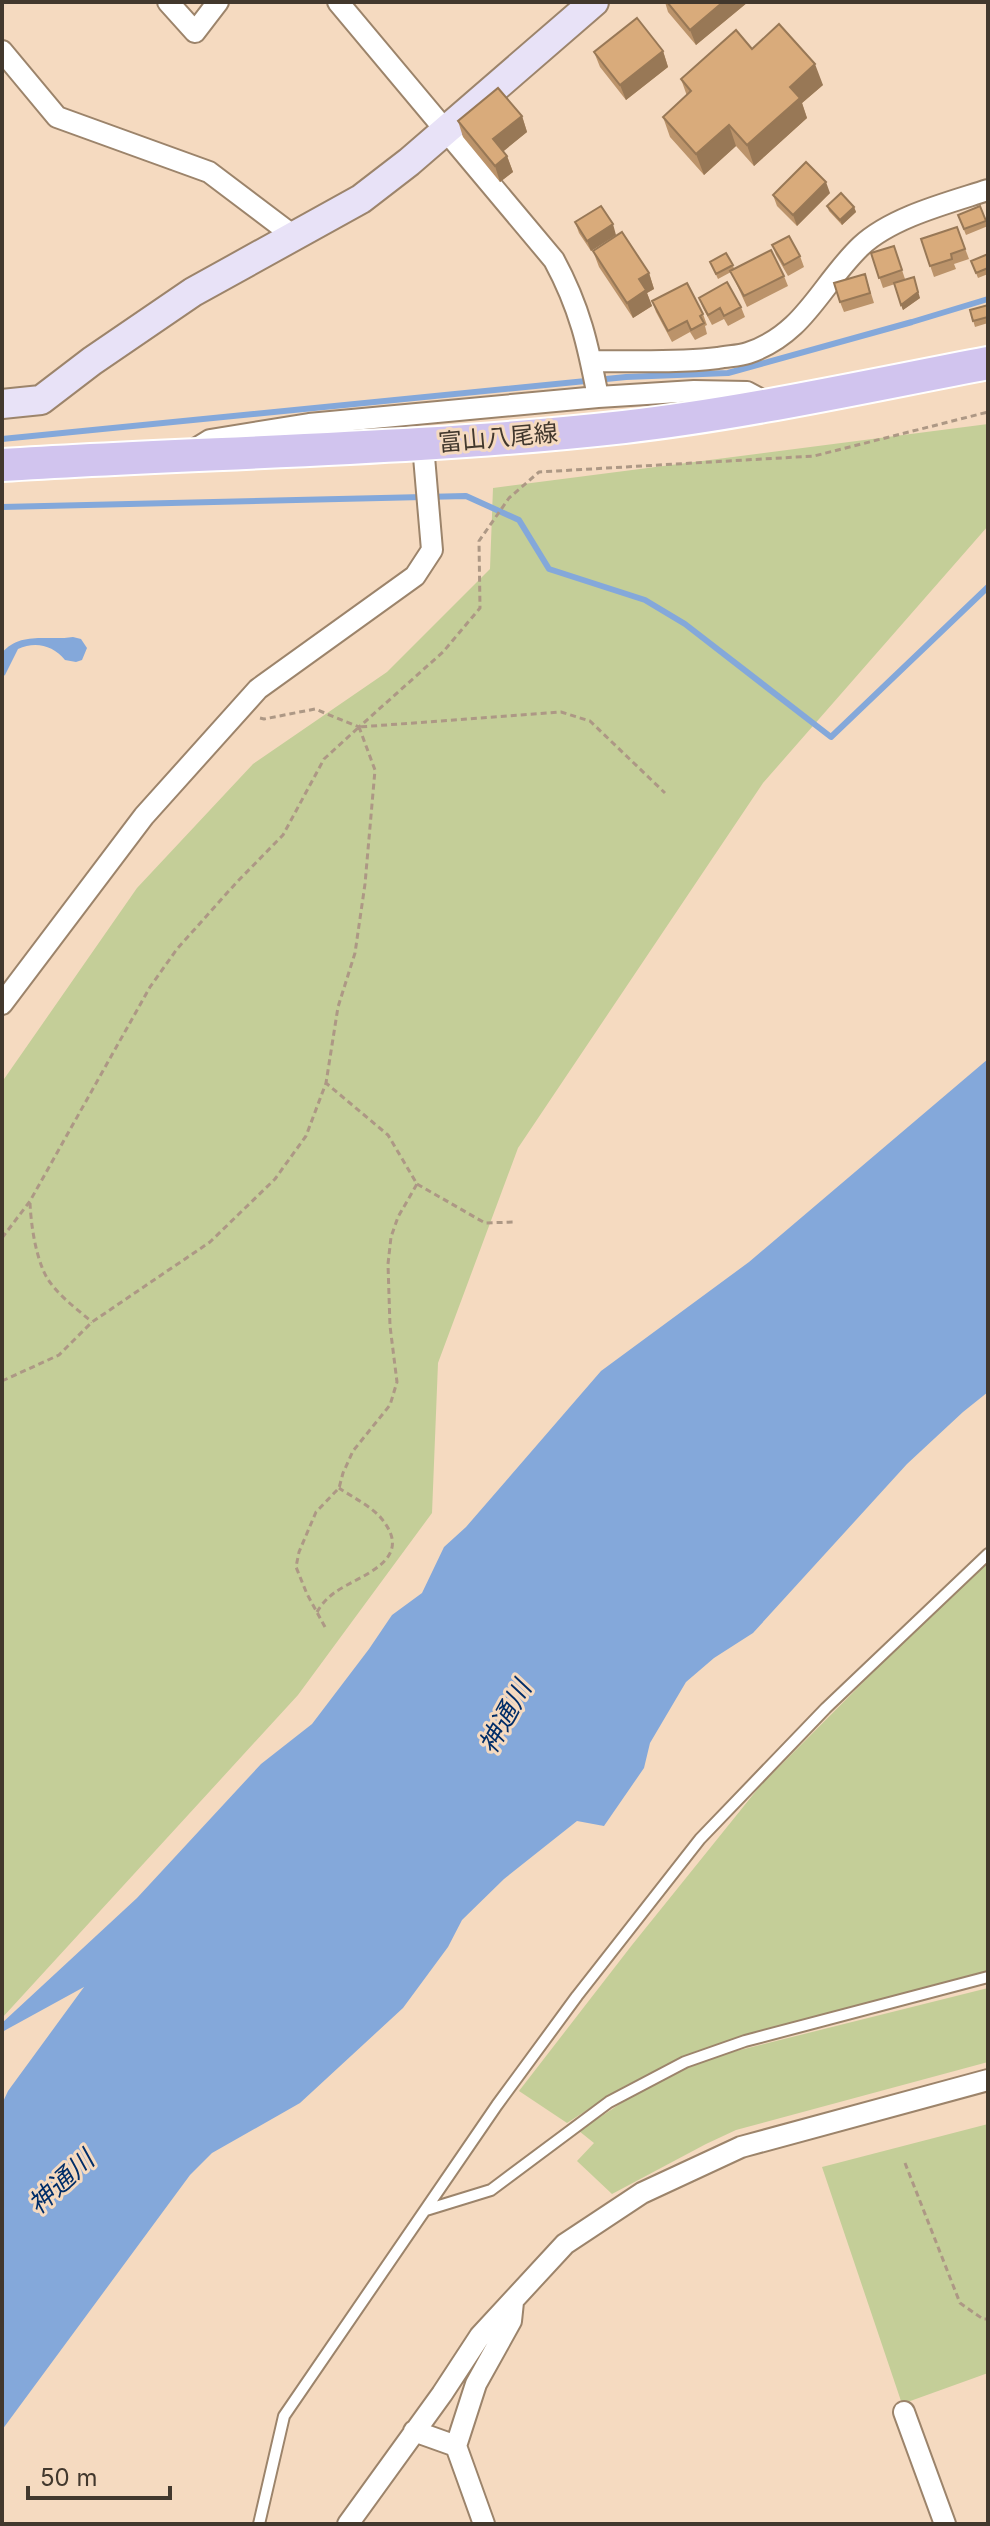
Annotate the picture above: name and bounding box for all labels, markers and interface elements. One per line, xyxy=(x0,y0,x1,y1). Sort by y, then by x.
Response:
street label: 富山八尾線 xyxy=(437,418,559,457)
water label: 神通川 xyxy=(472,1673,538,1758)
water label: 神通川 xyxy=(22,2142,102,2220)
scale bar xyxy=(28,2450,170,2500)
text: 50 m xyxy=(40,2463,98,2492)

